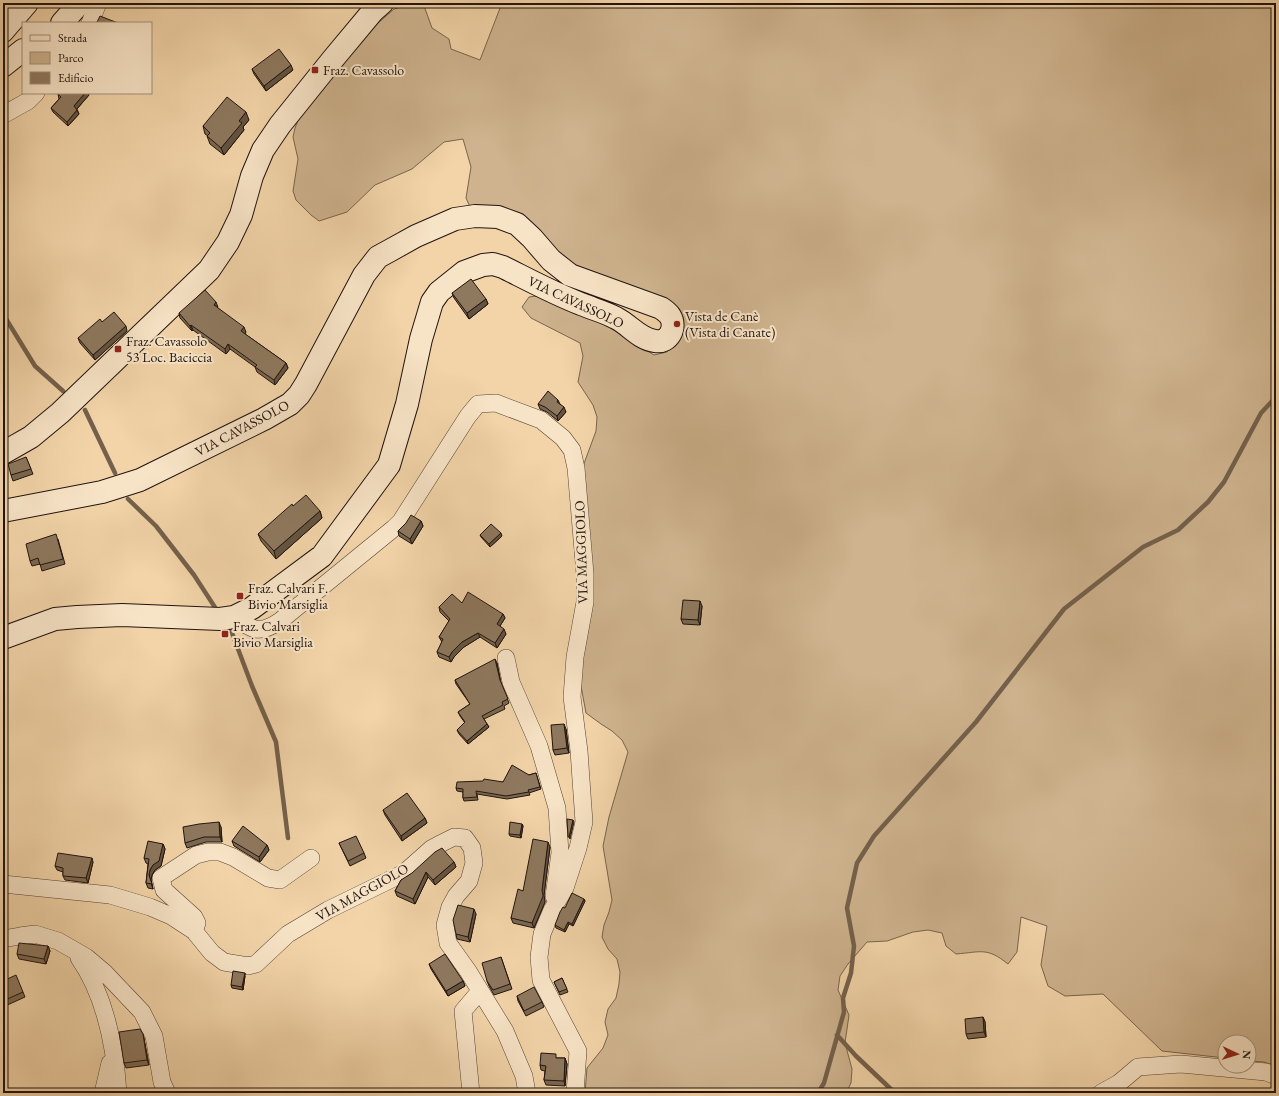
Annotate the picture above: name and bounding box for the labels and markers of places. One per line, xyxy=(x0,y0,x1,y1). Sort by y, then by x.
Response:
place label: Fraz. Cavassolo xyxy=(323,61,404,79)
marker: Fraz. Cavassolo xyxy=(310,65,320,75)
place label: Vista de Canè (Vista di Canate) xyxy=(685,307,775,341)
marker: Vista de Canè (Vista di Canate) xyxy=(672,319,682,329)
place label: Fraz. Cavassolo 53 Loc. Baciccia xyxy=(126,332,213,366)
marker: Fraz. Cavassolo 53 Loc. Baciccia xyxy=(113,344,123,354)
place label: Fraz. Calvari F. Bivio Marsiglia xyxy=(248,579,328,613)
marker: Fraz. Calvari F. Bivio Marsiglia xyxy=(235,591,245,601)
place label: Fraz. Calvari Bivio Marsiglia xyxy=(233,617,313,651)
marker: Fraz. Calvari Bivio Marsiglia xyxy=(220,629,230,639)

